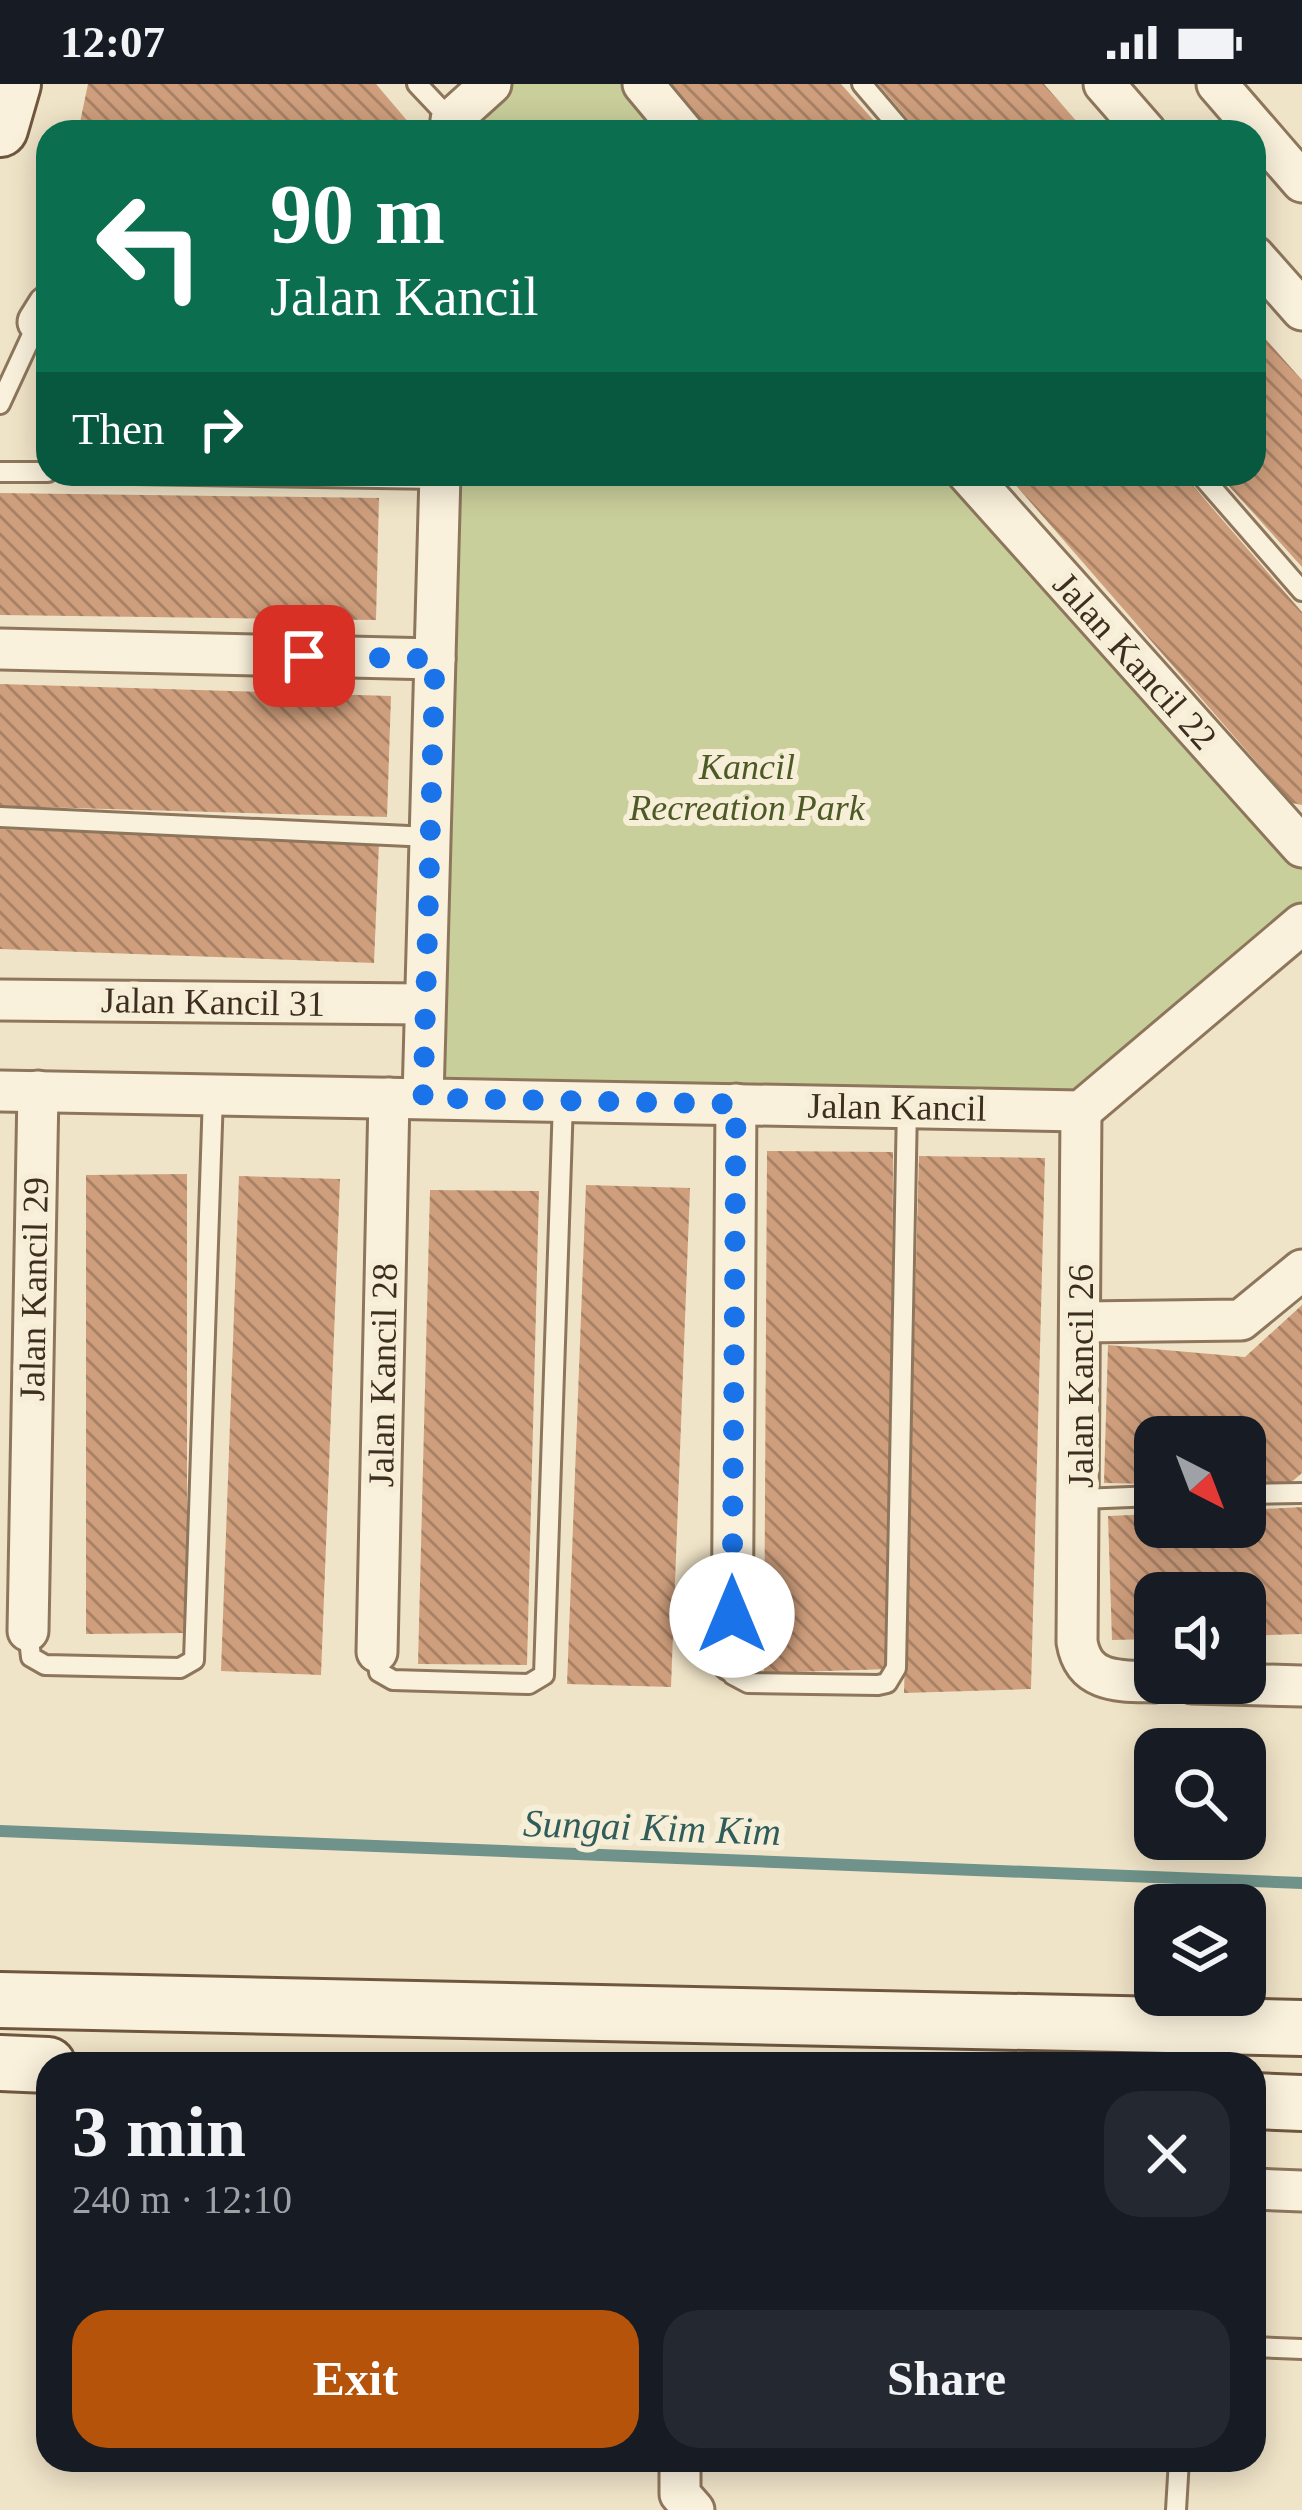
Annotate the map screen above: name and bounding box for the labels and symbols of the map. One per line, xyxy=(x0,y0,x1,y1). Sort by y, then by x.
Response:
street label: Jalan Kancil 22 xyxy=(1045,564,1225,758)
pin xyxy=(253,605,355,707)
park label: Kancil Recreation Park xyxy=(628,747,866,828)
street label: Jalan Kancil 31 xyxy=(101,980,325,1024)
street label: Jalan Kancil xyxy=(807,1085,987,1129)
street label: Jalan Kancil 29 xyxy=(12,1177,56,1401)
street label: Jalan Kancil 28 xyxy=(361,1263,405,1487)
street label: Jalan Kancil 26 xyxy=(1061,1264,1101,1488)
north arrow xyxy=(1134,1416,1266,1548)
position arrow xyxy=(669,1552,795,1678)
water label: Sungai Kim Kim xyxy=(522,1801,782,1854)

